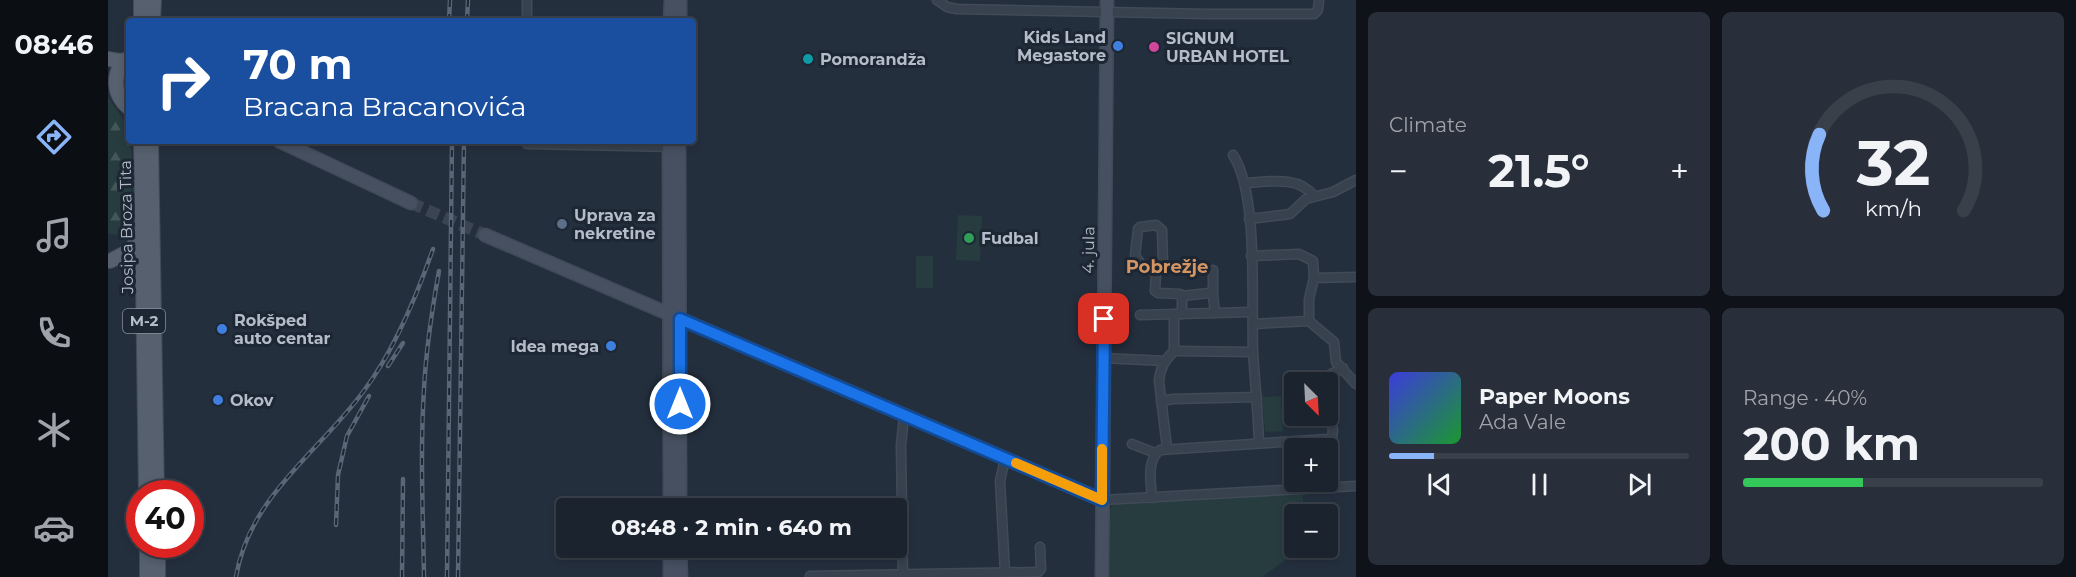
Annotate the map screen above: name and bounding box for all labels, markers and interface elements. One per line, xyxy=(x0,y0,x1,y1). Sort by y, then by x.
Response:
text: 08:46 xyxy=(14,28,94,61)
place label: Kids Land Megastore xyxy=(1017,28,1106,65)
place label: SIGNUM URBAN HOTEL xyxy=(1166,29,1289,66)
text: 70 m xyxy=(243,38,353,90)
marker: Kids Land Megastore xyxy=(1111,39,1125,53)
marker: SIGNUM URBAN HOTEL xyxy=(1147,40,1161,54)
icon: right xyxy=(144,42,222,120)
place label: Pomorandža xyxy=(820,50,926,69)
marker: Pomorandža xyxy=(801,52,815,66)
text: Bracana Bracanovića xyxy=(243,90,526,123)
text: Climate xyxy=(1389,113,1467,137)
icon: directions xyxy=(33,116,75,158)
text: 32 xyxy=(1855,125,1930,201)
text: 21.5° xyxy=(1488,143,1590,198)
text: − xyxy=(1389,151,1408,191)
text: + xyxy=(1670,151,1689,191)
street label: Josipa Broza Tita xyxy=(116,160,137,295)
text: km/h xyxy=(1864,195,1922,221)
place label: Uprava za nekretine xyxy=(574,206,656,243)
icon: music xyxy=(33,214,75,256)
marker: Uprava za nekretine xyxy=(555,217,569,231)
street label: 4. jula xyxy=(1079,226,1098,274)
place label: Fudbal xyxy=(981,229,1039,248)
marker: Fudbal xyxy=(962,231,976,245)
district label: Pobrežje xyxy=(1126,256,1208,278)
pin xyxy=(1078,293,1129,344)
icon: arrive xyxy=(1087,302,1120,335)
road number: M-2 xyxy=(123,309,165,333)
place label: Rokšped auto centar xyxy=(234,311,331,348)
icon: phone xyxy=(33,312,75,354)
marker: Rokšped auto centar xyxy=(215,322,229,336)
place label: Idea mega xyxy=(510,337,599,356)
marker: Idea mega xyxy=(604,339,618,353)
position arrow xyxy=(648,372,712,436)
north arrow xyxy=(1284,372,1338,426)
map controls xyxy=(1284,372,1338,558)
text: Paper Moons xyxy=(1479,383,1630,410)
text: Range · 40% xyxy=(1743,386,1867,410)
place label: Okov xyxy=(230,391,274,410)
marker: Okov xyxy=(211,393,225,407)
icon: climate xyxy=(33,409,75,451)
text: Ada Vale xyxy=(1479,410,1566,434)
text: 200 km xyxy=(1743,416,1920,471)
button: + xyxy=(1284,438,1338,492)
icon: previous xyxy=(1423,468,1456,501)
icon: pause xyxy=(1523,468,1556,501)
icon: next xyxy=(1623,468,1656,501)
speed limit sign: 40 xyxy=(126,480,204,558)
button: − xyxy=(1284,504,1338,558)
icon: car xyxy=(33,507,75,549)
text: 08:48 · 2 min · 640 m xyxy=(611,514,852,541)

